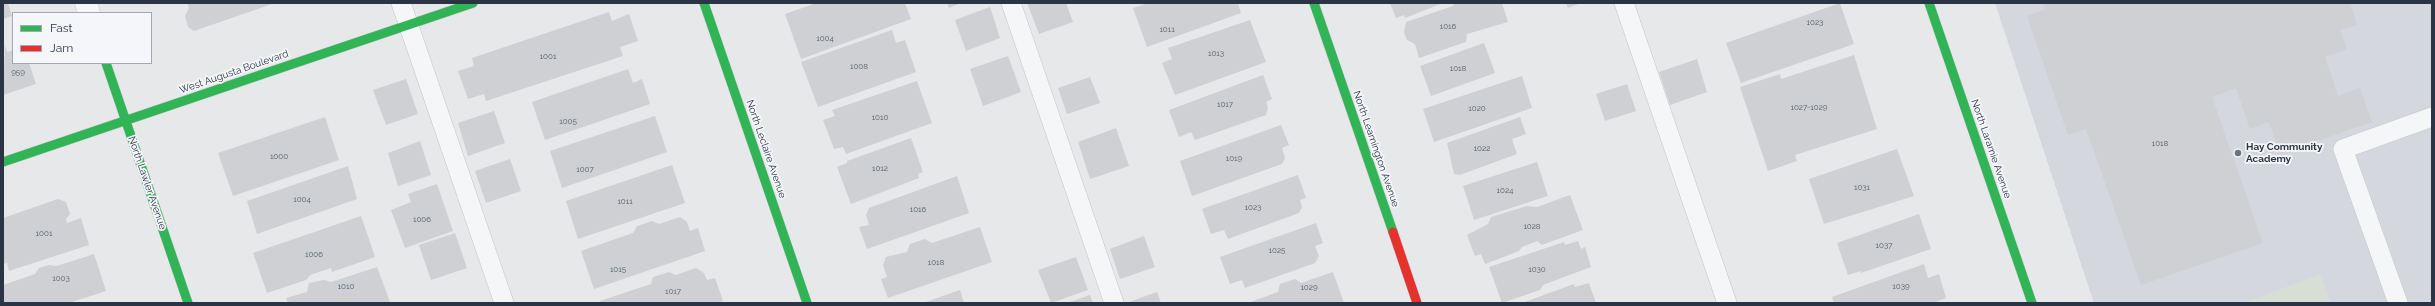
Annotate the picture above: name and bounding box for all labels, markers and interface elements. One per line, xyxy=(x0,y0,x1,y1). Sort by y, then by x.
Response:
legend xyxy=(12,12,152,64)
house number: 1023 xyxy=(1807,18,1823,28)
text: Fast xyxy=(50,21,73,35)
house number: 1016 xyxy=(1440,22,1456,32)
house number: 1011 xyxy=(1159,25,1175,35)
house number: 1004 xyxy=(816,34,834,44)
text: Jam xyxy=(50,41,73,55)
street label: West Augusta Boulevard xyxy=(178,48,290,96)
house number: 1013 xyxy=(1208,49,1224,59)
house number: 1001 xyxy=(540,52,556,62)
house number: 1008 xyxy=(850,62,868,72)
house number: 1018 xyxy=(1450,64,1466,74)
house number: 959 xyxy=(11,68,25,78)
street label: North Leamington Avenue xyxy=(1350,89,1402,209)
street label: North Leclaire Avenue xyxy=(744,98,788,200)
street label: North Laramie Avenue xyxy=(1968,98,2014,200)
house number: 1017 xyxy=(1217,100,1233,110)
house number: 1027-1029 xyxy=(1790,103,1828,113)
house number: 1020 xyxy=(1468,104,1486,114)
house number: 1010 xyxy=(872,113,888,123)
house number: 1005 xyxy=(559,117,577,127)
street label: North Lawler Avenue xyxy=(125,135,169,231)
house number: 1018 xyxy=(2152,139,2168,149)
place label: Hay Community Academy xyxy=(2246,141,2322,164)
house number: 1022 xyxy=(1474,144,1490,154)
marker: Hay Community Academy xyxy=(2233,148,2243,158)
house number: 1000 xyxy=(270,152,288,162)
house number: 1019 xyxy=(1226,154,1242,164)
house number: 1012 xyxy=(872,164,888,174)
house number: 1007 xyxy=(576,165,594,175)
house number: 1031 xyxy=(1854,183,1870,193)
house number: 1024 xyxy=(1497,186,1513,196)
house number: 1004 xyxy=(293,195,311,205)
house number: 1011 xyxy=(617,197,633,207)
house number: 1023 xyxy=(1245,203,1261,213)
house number: 1016 xyxy=(910,205,926,215)
house number: 1006 xyxy=(413,215,431,225)
house number: 1028 xyxy=(1523,222,1541,232)
house number: 1001 xyxy=(36,229,52,239)
house number: 1037 xyxy=(1876,241,1892,251)
house number: 1025 xyxy=(1269,246,1285,256)
house number: 1006 xyxy=(305,250,323,260)
house number: 1018 xyxy=(928,258,944,268)
house number: 1015 xyxy=(610,265,626,275)
house number: 1030 xyxy=(1528,265,1546,275)
house number: 1003 xyxy=(52,274,70,284)
house number: 1010 xyxy=(338,282,354,292)
house number: 1039 xyxy=(1892,282,1910,292)
house number: 1029 xyxy=(1300,283,1318,293)
house number: 1017 xyxy=(665,287,681,297)

